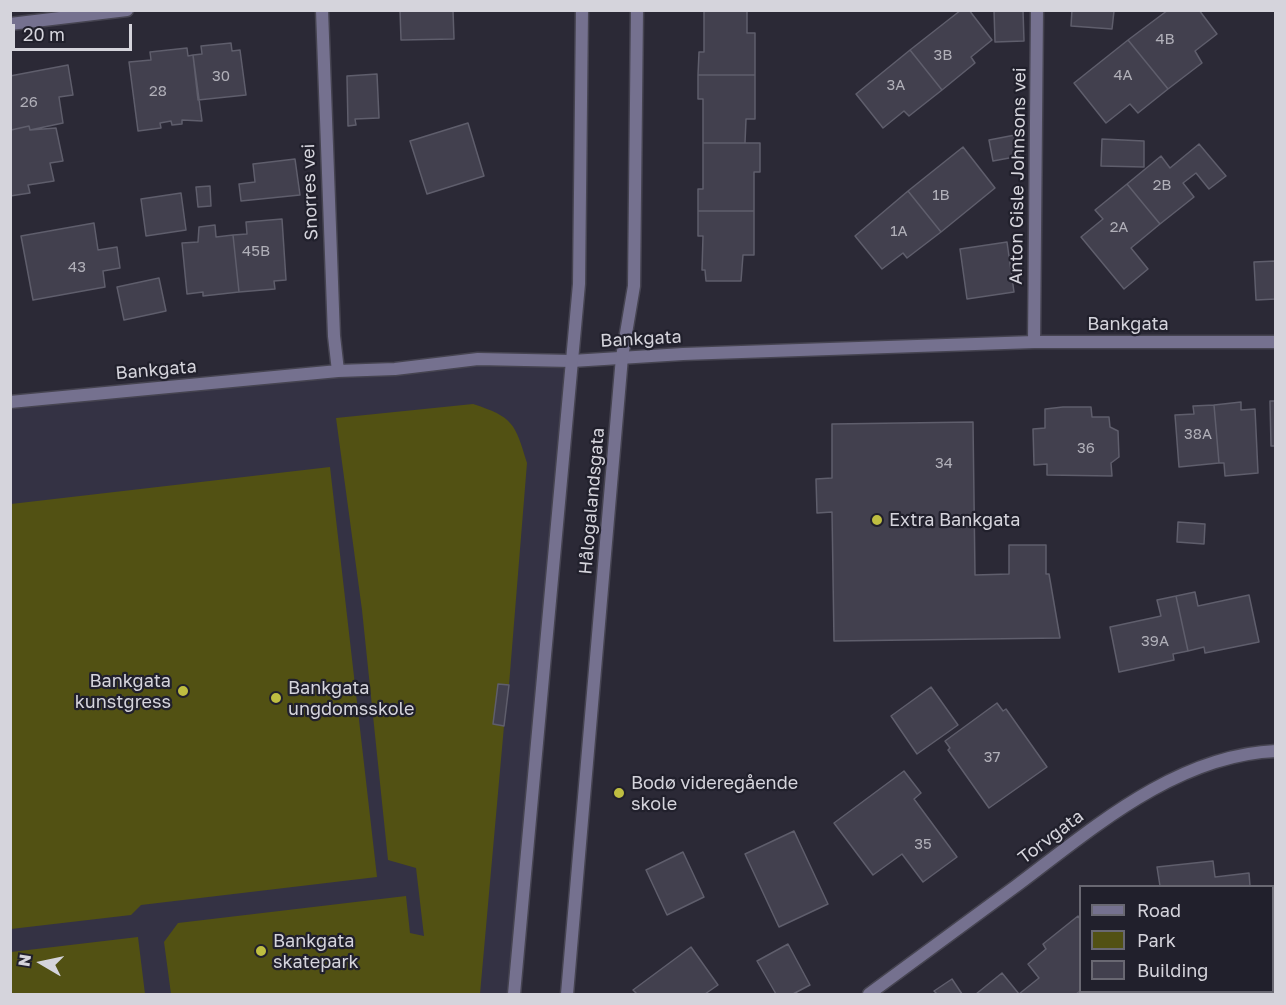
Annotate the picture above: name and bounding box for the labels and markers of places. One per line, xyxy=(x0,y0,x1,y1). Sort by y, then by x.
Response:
place label: Extra Bankgata xyxy=(889,509,1020,531)
marker: Extra Bankgata xyxy=(870,513,884,527)
place label: Bankgata kunstgress xyxy=(75,670,171,712)
place label: Bankgata ungdomsskole xyxy=(288,677,415,720)
marker: Bankgata kunstgress xyxy=(176,684,190,698)
marker: Bankgata ungdomsskole xyxy=(269,691,283,705)
place label: Bodø videregående skole xyxy=(631,772,798,814)
marker: Bodø videregående skole xyxy=(612,786,626,800)
place label: Bankgata skatepark xyxy=(273,930,359,972)
marker: Bankgata skatepark xyxy=(254,944,268,958)

